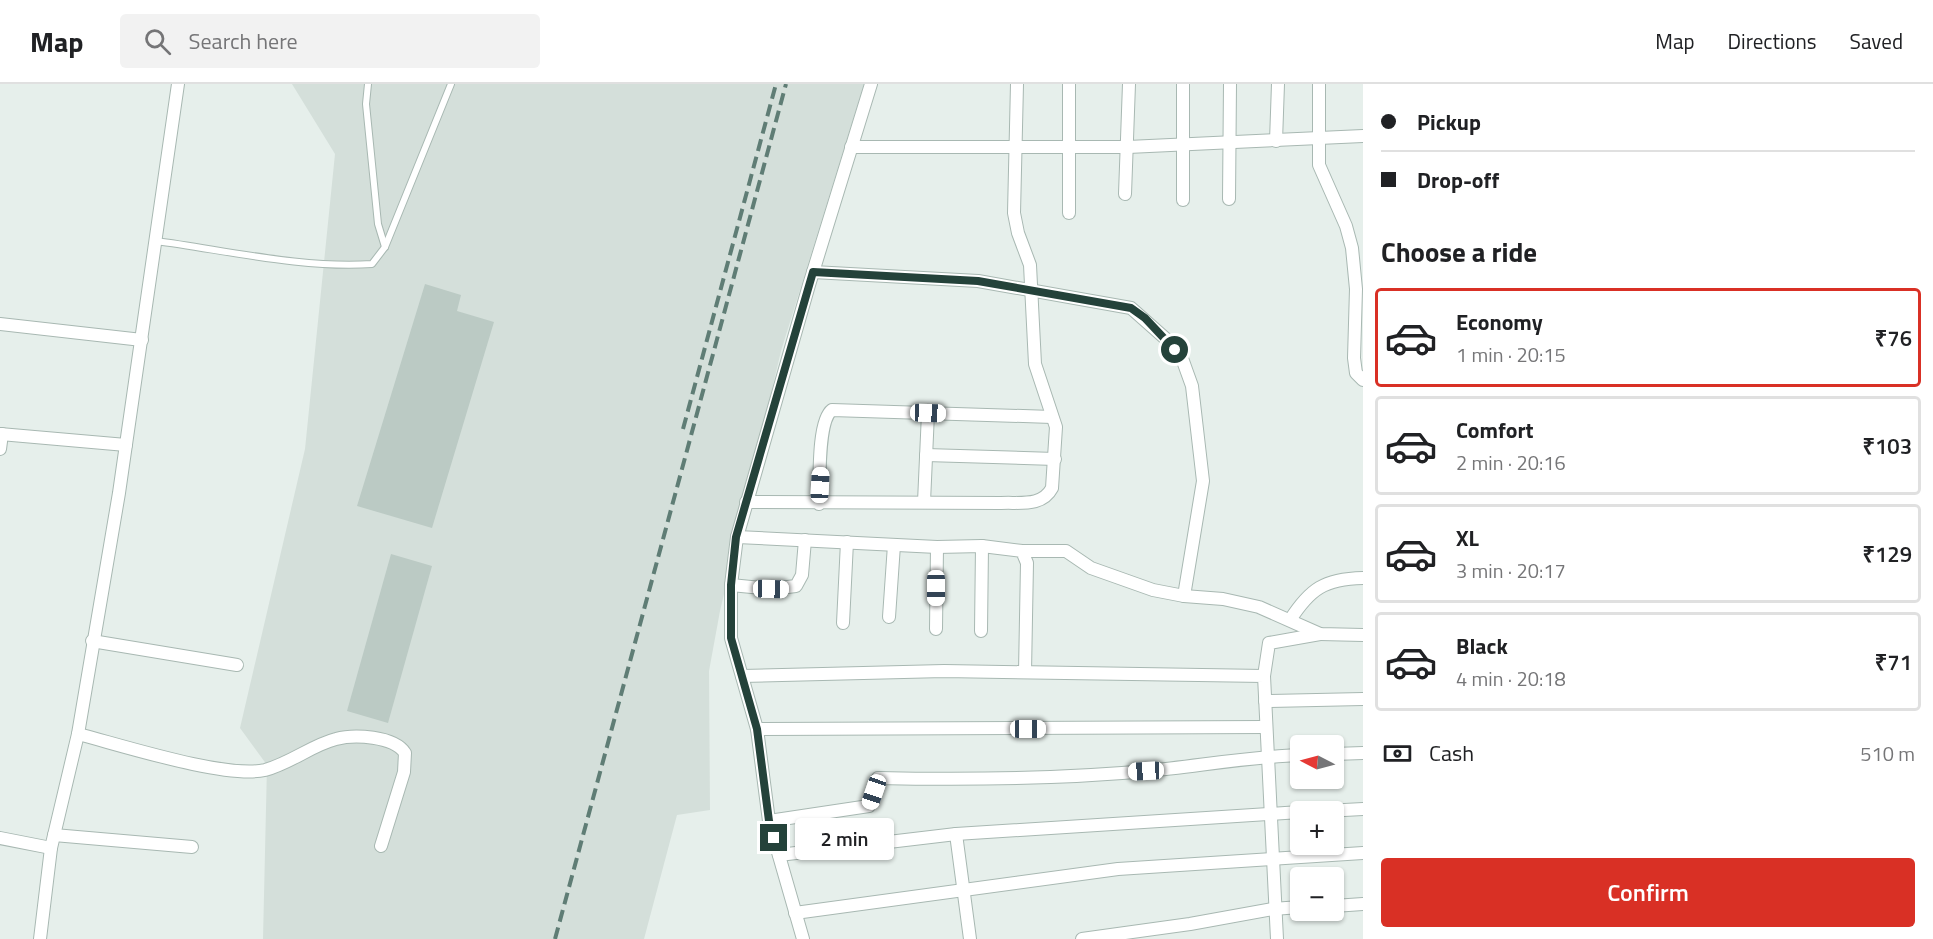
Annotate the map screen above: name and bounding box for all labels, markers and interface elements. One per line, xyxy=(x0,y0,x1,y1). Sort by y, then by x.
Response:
search box xyxy=(120,14,540,68)
text: Map xyxy=(30,20,84,63)
text: Search here xyxy=(189,24,298,58)
icon: search xyxy=(141,25,174,58)
text: Map xyxy=(1655,25,1695,57)
text: Directions xyxy=(1728,25,1817,57)
text: Saved xyxy=(1850,25,1903,57)
text: Pickup xyxy=(1417,105,1481,139)
text: Drop-off xyxy=(1417,163,1499,197)
text: Choose a ride xyxy=(1381,231,1537,272)
text: Economy xyxy=(1456,305,1543,339)
icon: car xyxy=(1384,311,1438,365)
text: ₹76 xyxy=(1875,321,1912,355)
route start xyxy=(1161,336,1188,363)
text: 1 min · 20:15 xyxy=(1456,339,1566,370)
car xyxy=(910,403,946,423)
text: Comfort xyxy=(1456,413,1534,447)
icon: car xyxy=(1384,419,1438,473)
text: ₹103 xyxy=(1862,429,1912,463)
text: 2 min · 20:16 xyxy=(1456,447,1566,478)
car xyxy=(810,467,830,503)
text: XL xyxy=(1456,521,1479,555)
icon: car xyxy=(1384,527,1438,581)
text: ₹129 xyxy=(1862,537,1912,571)
text: 3 min · 20:17 xyxy=(1456,555,1566,586)
car xyxy=(927,570,945,606)
car xyxy=(753,580,789,598)
text: Black xyxy=(1456,629,1508,663)
icon: car xyxy=(1384,635,1438,689)
text: ₹71 xyxy=(1875,645,1912,679)
text: 4 min · 20:18 xyxy=(1456,663,1566,694)
car xyxy=(1010,720,1046,738)
north arrow xyxy=(1290,735,1344,789)
map controls xyxy=(1290,735,1344,921)
text: Cash xyxy=(1429,736,1474,770)
icon: cash xyxy=(1381,737,1414,770)
text: 510 m xyxy=(1860,738,1915,769)
car xyxy=(1128,761,1164,781)
car xyxy=(860,772,888,812)
button: + xyxy=(1290,801,1344,855)
callout: 2 min xyxy=(795,817,894,859)
text: 2 min xyxy=(820,823,869,854)
route end xyxy=(760,824,787,851)
button: Confirm xyxy=(1381,858,1915,927)
button: − xyxy=(1290,867,1344,921)

